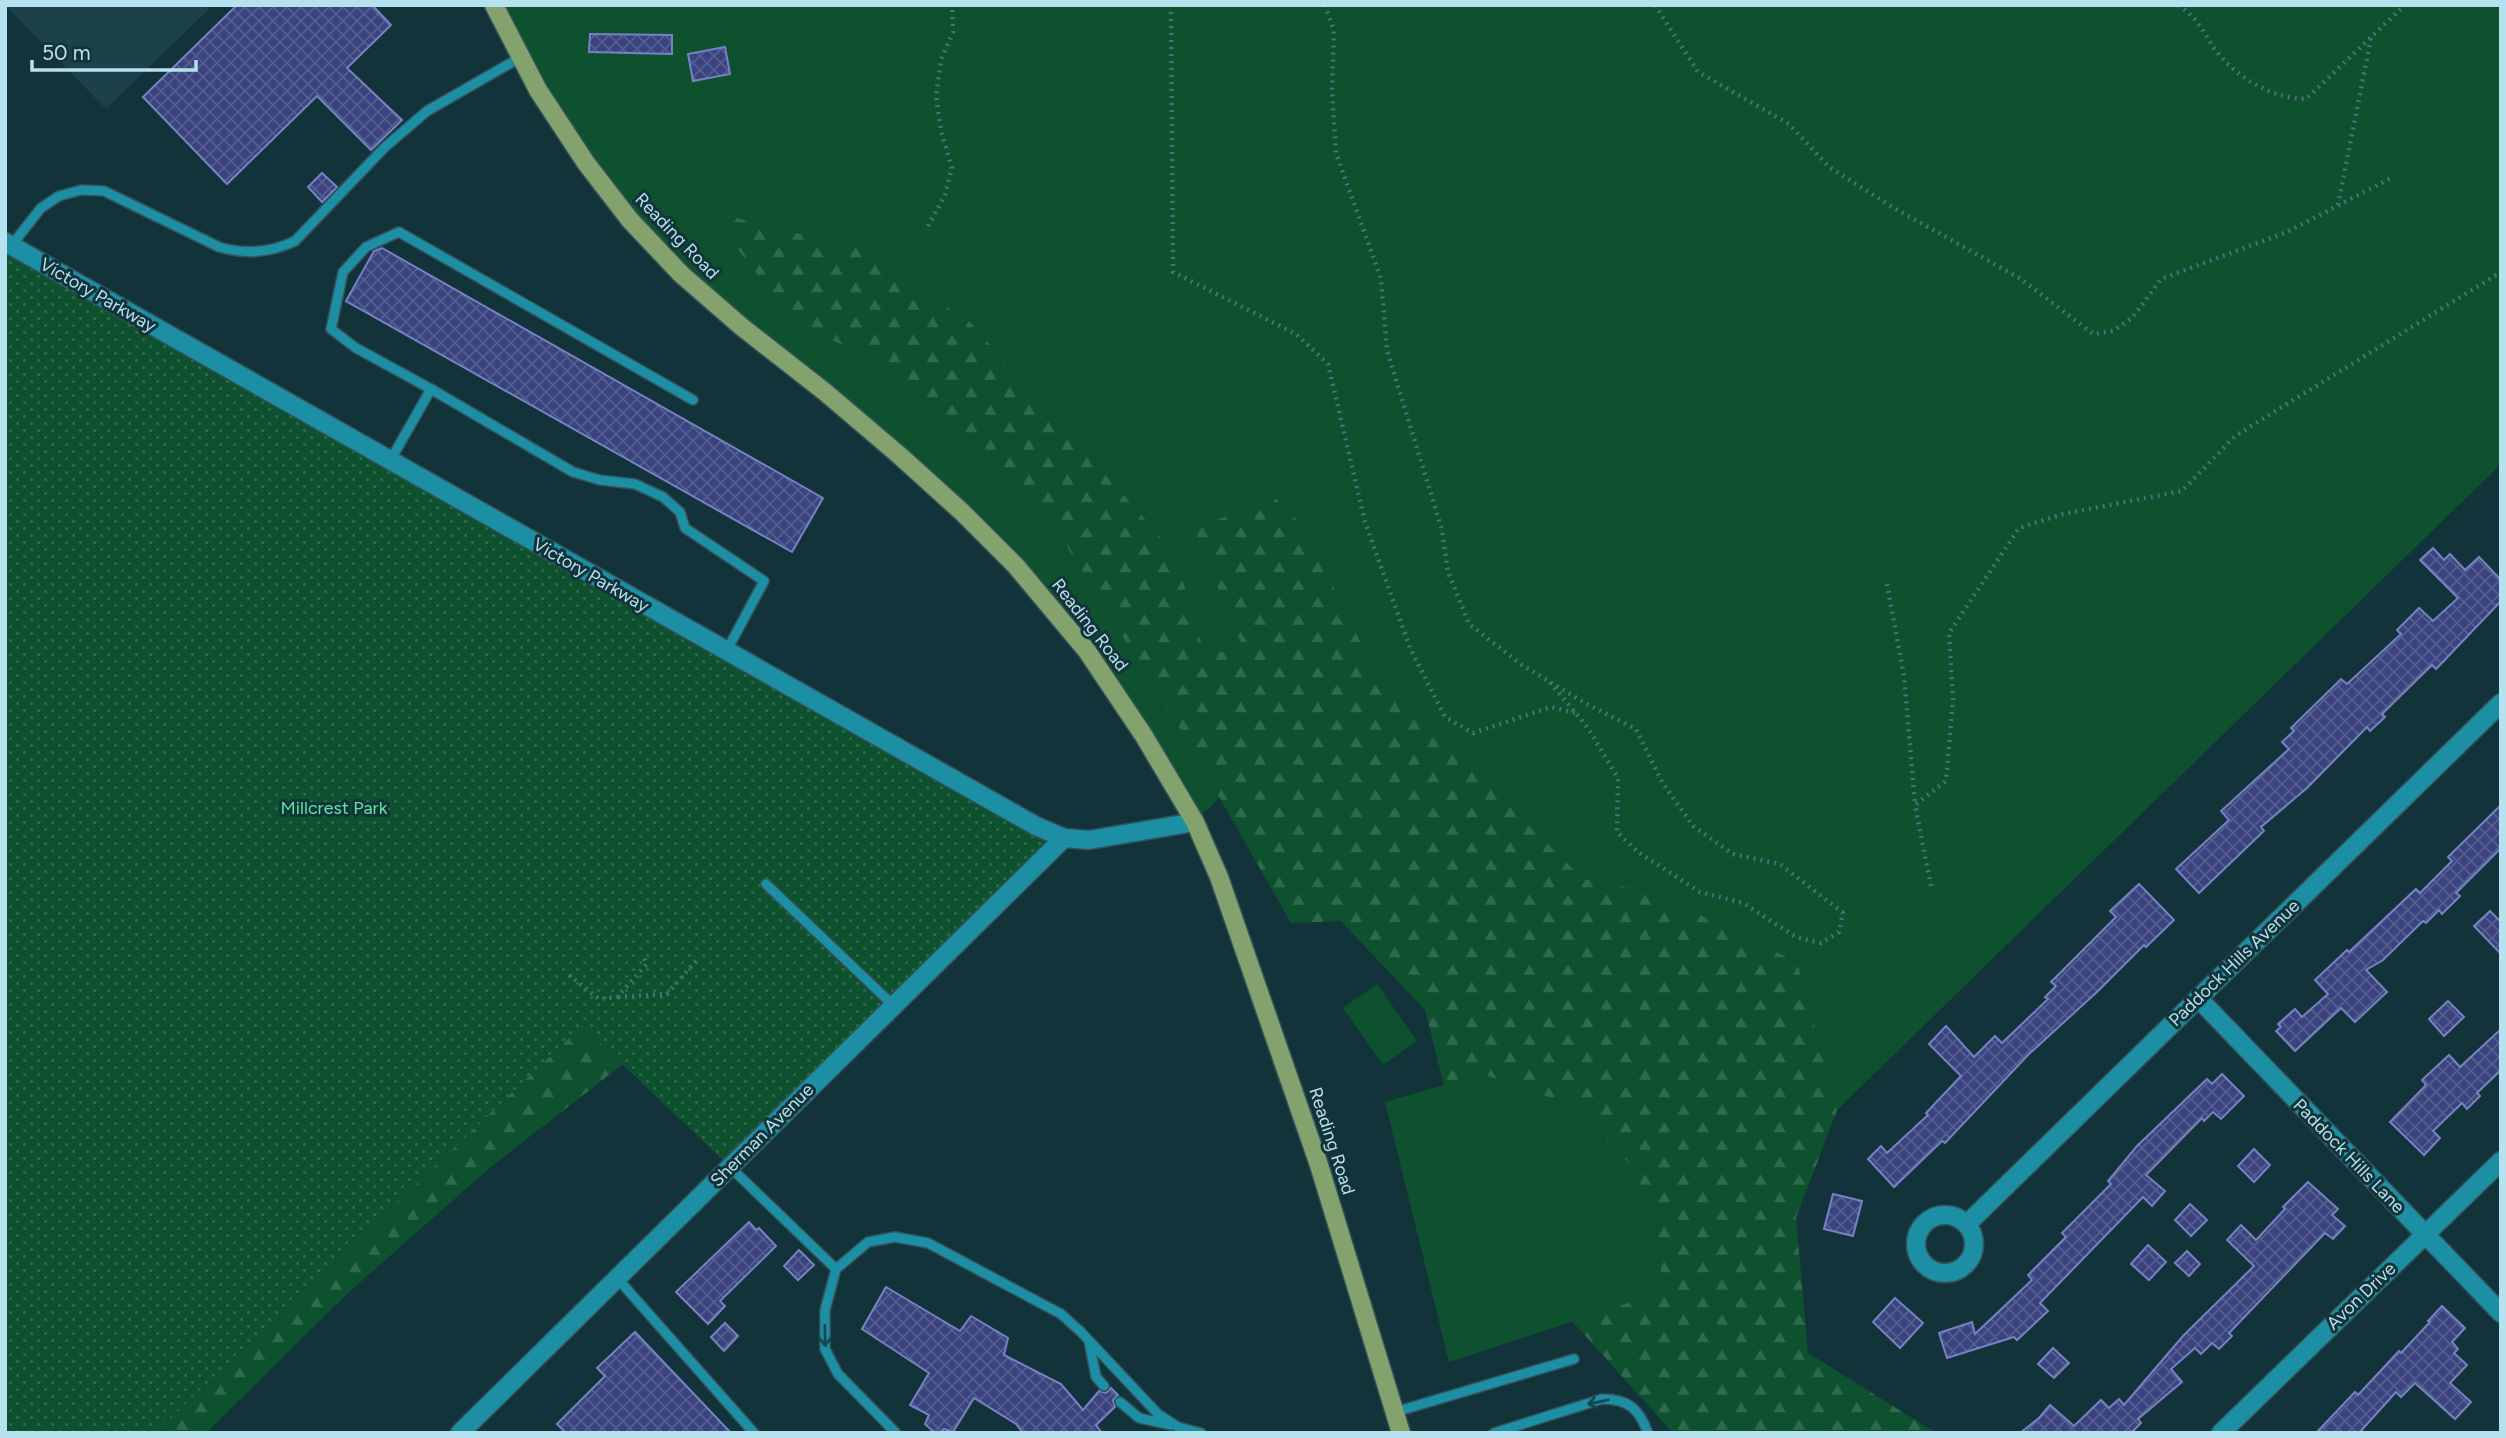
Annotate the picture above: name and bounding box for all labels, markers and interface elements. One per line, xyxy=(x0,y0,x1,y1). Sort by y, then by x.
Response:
scale bar xyxy=(32,28,196,72)
text: 50 m xyxy=(42,40,91,65)
street label: Reading Road xyxy=(630,188,724,284)
street label: Victory Parkway xyxy=(36,253,160,337)
street label: Victory Parkway xyxy=(529,533,653,617)
street label: Reading Road xyxy=(1047,574,1133,676)
park label: Millcrest Park xyxy=(281,797,388,819)
street label: Paddock Hills Avenue xyxy=(2164,895,2304,1031)
street label: Sherman Avenue xyxy=(706,1079,818,1191)
street label: Reading Road xyxy=(1304,1085,1360,1197)
street label: Paddock Hills Lane xyxy=(2289,1094,2409,1218)
street label: Avon Drive xyxy=(2322,1258,2400,1334)
one-way arrow xyxy=(818,1324,832,1347)
one-way arrow xyxy=(1587,1395,1610,1409)

